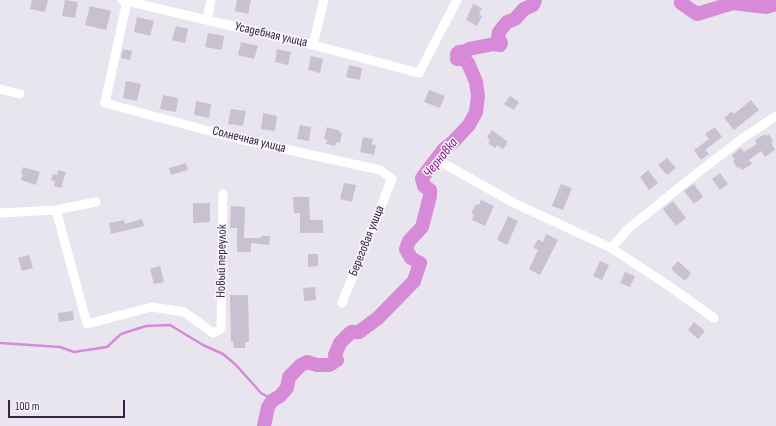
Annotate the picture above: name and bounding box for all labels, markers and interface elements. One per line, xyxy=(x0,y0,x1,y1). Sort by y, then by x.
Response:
street label: Усадебная улица xyxy=(233,19,309,51)
street label: Солнечная улица xyxy=(211,123,287,157)
water label: Чернавка xyxy=(420,135,462,181)
street label: Береговая улица xyxy=(346,203,388,279)
street label: Новый переулок xyxy=(214,224,230,298)
scale bar xyxy=(10,392,127,418)
text: 100 m xyxy=(15,399,40,414)

